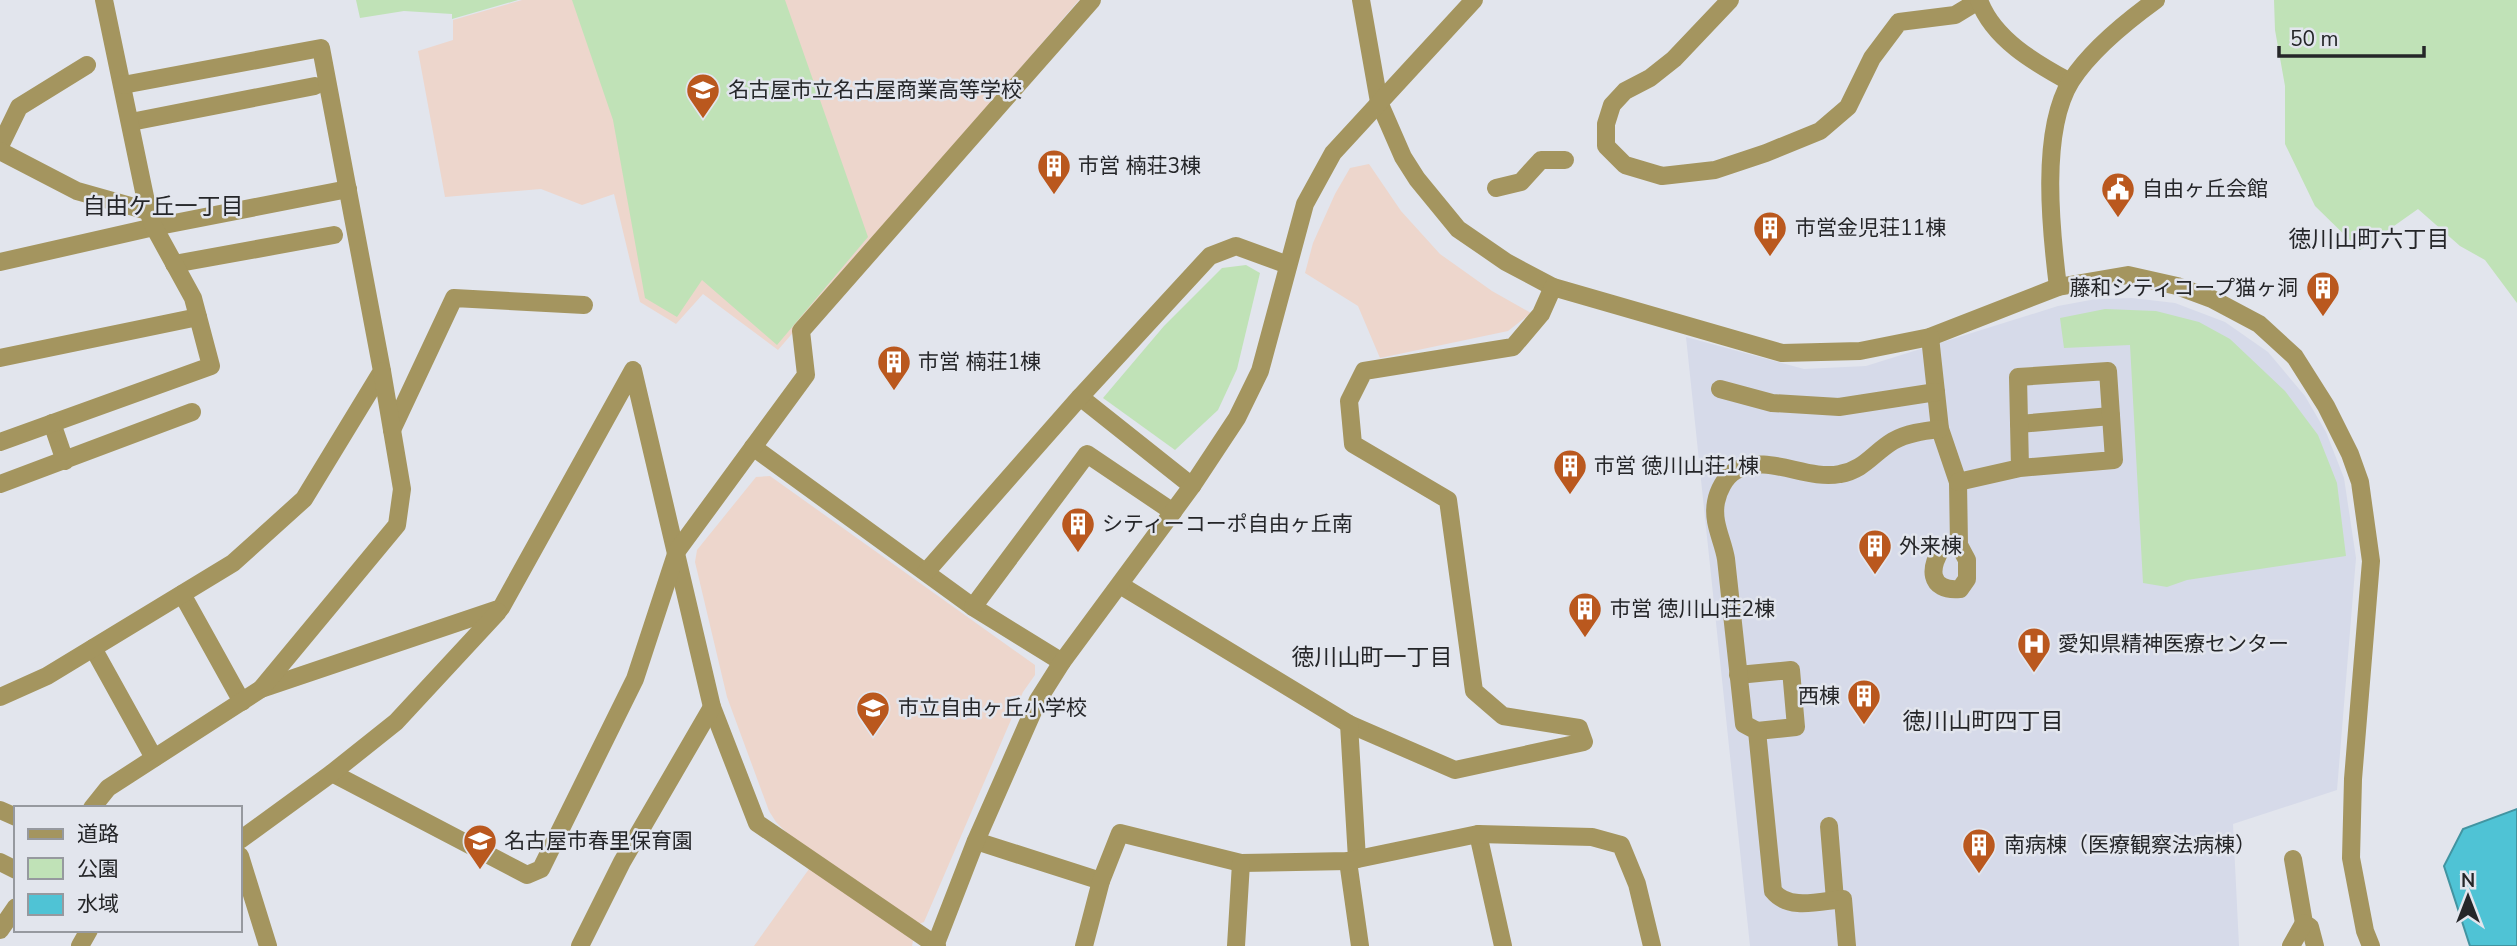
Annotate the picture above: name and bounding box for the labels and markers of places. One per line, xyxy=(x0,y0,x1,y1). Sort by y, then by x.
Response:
school or university icon: 名古屋市立名古屋商業高等学校 xyxy=(684,71,722,120)
place label: 名古屋市立名古屋商業高等学校 xyxy=(728,76,1022,104)
building icon: 市営 楠荘3棟 xyxy=(1035,147,1073,196)
place label: 市営 楠荘3棟 xyxy=(1078,152,1201,180)
public building icon: 自由ヶ丘会館 xyxy=(2099,170,2137,219)
place label: 自由ヶ丘会館 xyxy=(2142,175,2268,203)
building icon: 市営金児荘11棟 xyxy=(1751,209,1789,258)
place label: 市営金児荘11棟 xyxy=(1795,214,1946,242)
building icon: 藤和シティコープ猫ヶ洞 xyxy=(2304,269,2342,318)
place label: 藤和シティコープ猫ヶ洞 xyxy=(2070,274,2298,302)
building icon: 市営 楠荘1棟 xyxy=(875,343,913,392)
place label: 市営 楠荘1棟 xyxy=(918,348,1041,376)
building icon: 市営 徳川山荘1棟 xyxy=(1551,447,1589,496)
place label: 市営 徳川山荘1棟 xyxy=(1594,452,1759,480)
building icon: シティーコーポ自由ヶ丘南 xyxy=(1059,505,1097,554)
place label: シティーコーポ自由ヶ丘南 xyxy=(1102,510,1353,538)
building icon: 外来棟 xyxy=(1856,527,1894,576)
place label: 外来棟 xyxy=(1899,532,1962,560)
building icon: 市営 徳川山荘2棟 xyxy=(1566,590,1604,639)
place label: 市営 徳川山荘2棟 xyxy=(1610,595,1775,623)
hospital icon: 愛知県精神医療センター xyxy=(2015,625,2053,674)
place label: 愛知県精神医療センター xyxy=(2058,630,2289,658)
building icon: 西棟 xyxy=(1845,677,1883,726)
place label: 西棟 xyxy=(1798,682,1840,710)
school or university icon: 市立自由ヶ丘小学校 xyxy=(854,689,892,738)
place label: 市立自由ヶ丘小学校 xyxy=(898,694,1087,722)
school or university icon: 名古屋市春里保育園 xyxy=(461,822,499,871)
building icon: 南病棟（医療観察法病棟） xyxy=(1960,826,1998,875)
place label: 名古屋市春里保育園 xyxy=(504,827,693,855)
place label: 南病棟（医療観察法病棟） xyxy=(2004,831,2256,859)

